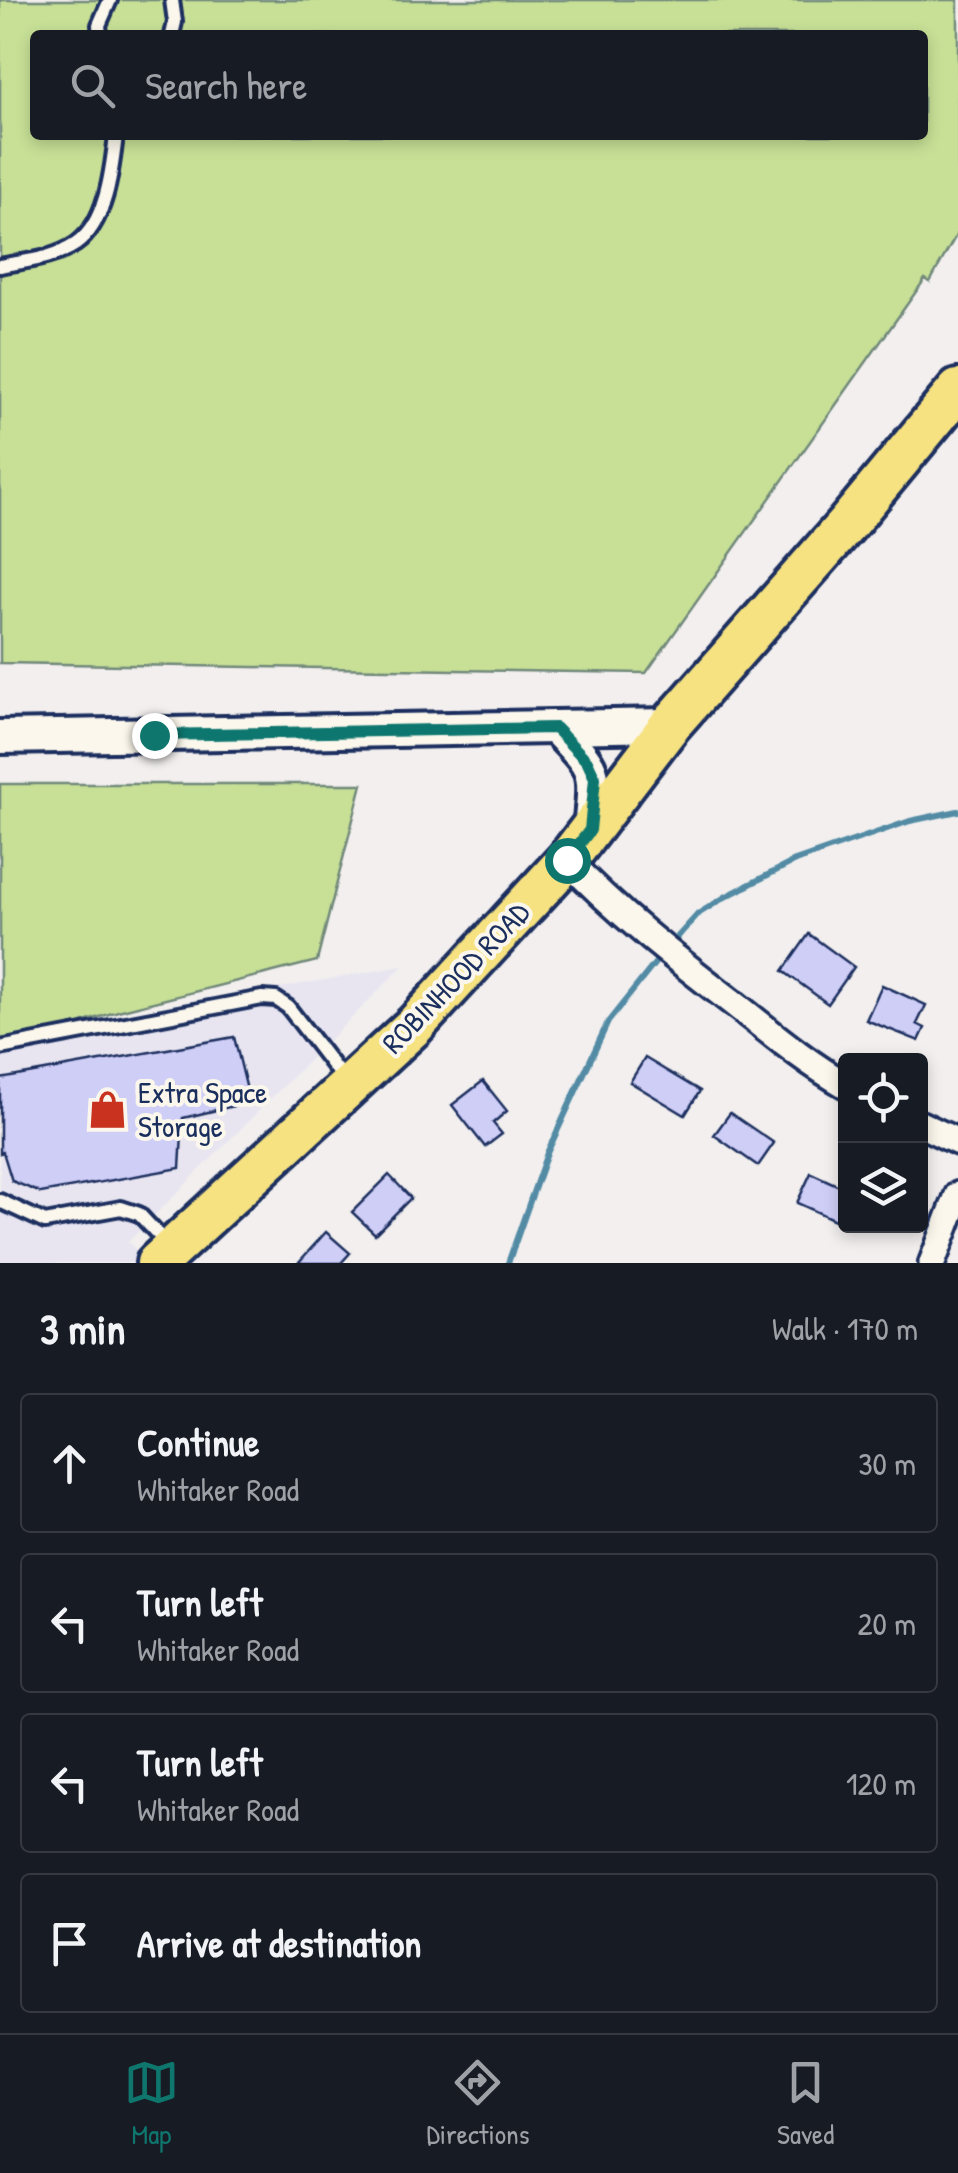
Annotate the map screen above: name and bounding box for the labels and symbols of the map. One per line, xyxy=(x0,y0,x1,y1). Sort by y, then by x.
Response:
route end xyxy=(132,713,178,759)
route start xyxy=(545,838,591,884)
street label: ROBINHOOD ROAD xyxy=(373,892,538,1062)
place label: Extra Space Storage xyxy=(138,1072,267,1146)
shop icon: Extra Space Storage xyxy=(87,1089,129,1131)

